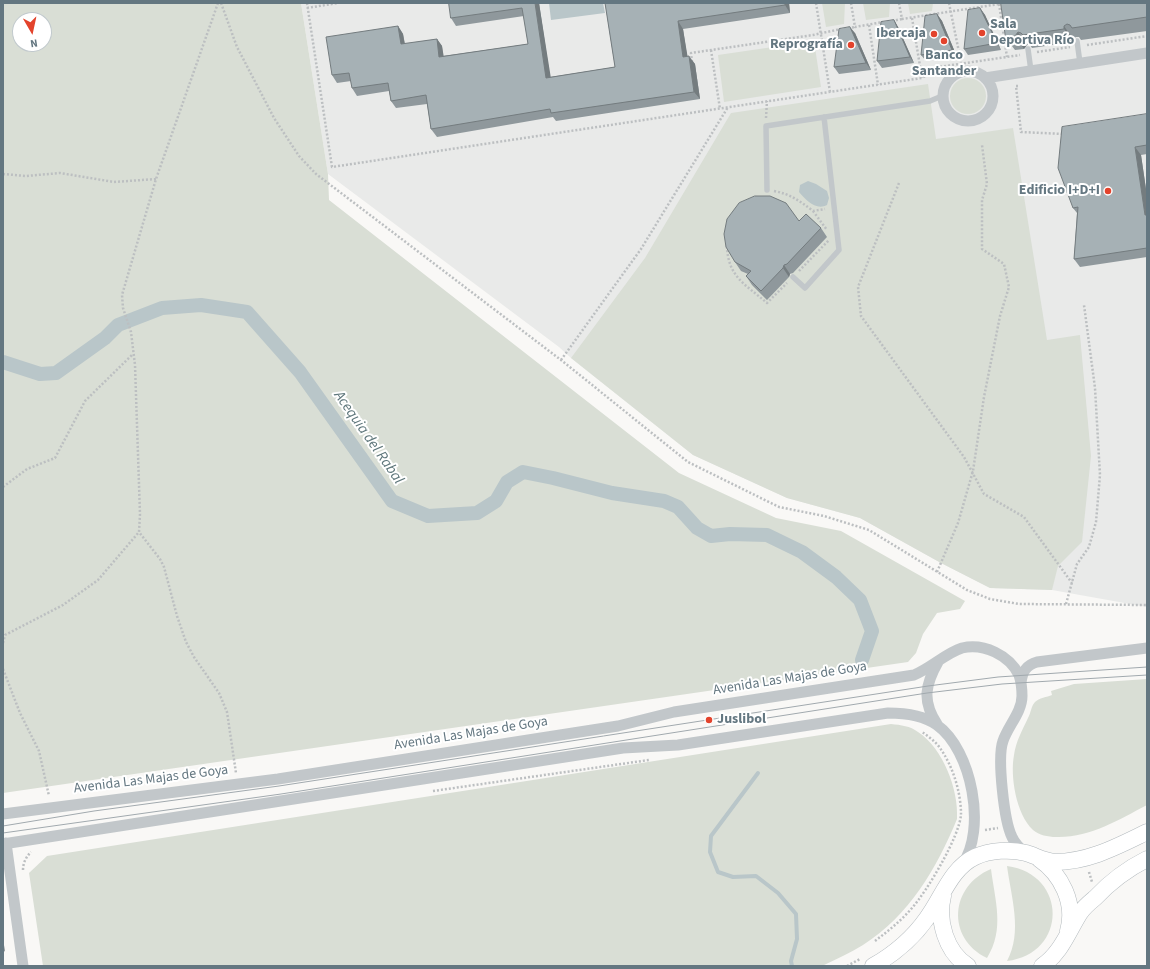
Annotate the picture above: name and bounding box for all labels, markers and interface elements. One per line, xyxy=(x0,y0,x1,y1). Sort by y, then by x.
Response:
north arrow xyxy=(12,12,52,52)
place label: Sala Deportiva Río xyxy=(990,17,1074,50)
place label: Ibercaja xyxy=(876,26,926,42)
marker: Sala Deportiva Río xyxy=(977,28,987,38)
marker: Ibercaja xyxy=(929,29,939,39)
text: N xyxy=(29,35,39,51)
marker: Banco Santander xyxy=(939,36,949,46)
place label: Reprografía xyxy=(770,37,843,53)
marker: Reprografía xyxy=(846,40,856,50)
place label: Banco Santander xyxy=(912,48,976,80)
place label: Edificio I+D+I xyxy=(1019,183,1100,199)
marker: Edificio I+D+I xyxy=(1103,186,1113,196)
water label: Acequia del Rabal xyxy=(329,388,407,488)
street label: Avenida Las Majas de Goya xyxy=(712,659,868,699)
place label: Juslibol xyxy=(717,712,766,728)
street label: Avenida Las Majas de Goya xyxy=(393,714,549,754)
marker: Juslibol xyxy=(704,715,714,725)
street label: Avenida Las Majas de Goya xyxy=(73,762,229,798)

